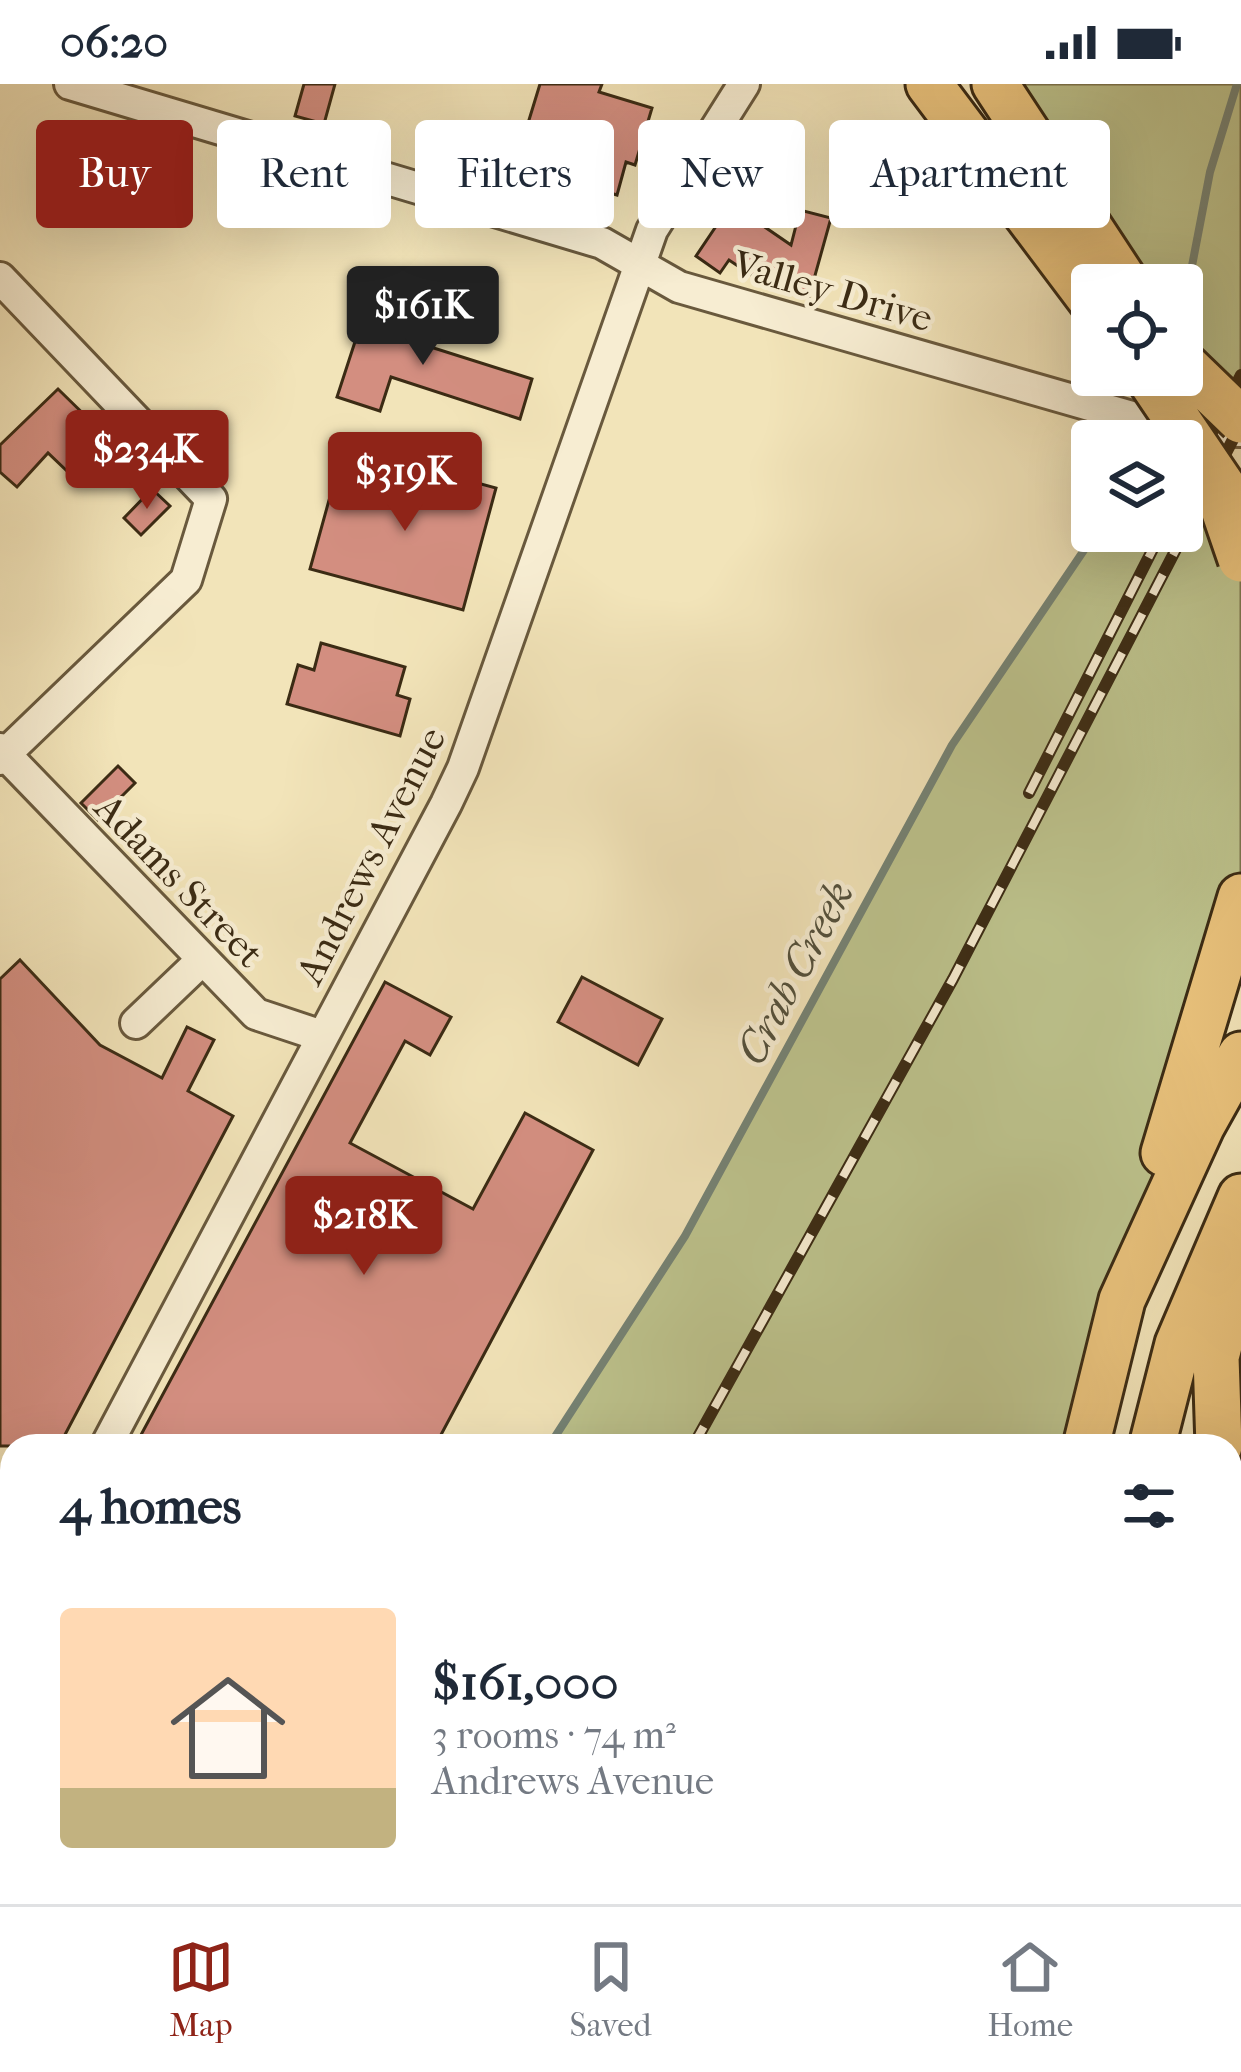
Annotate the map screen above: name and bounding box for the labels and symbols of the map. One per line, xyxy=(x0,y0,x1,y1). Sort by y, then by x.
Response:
street label: Valley Drive xyxy=(727,240,938,341)
pin: $161K xyxy=(339,266,507,368)
pin: $234K xyxy=(63,410,231,512)
pin: $319K xyxy=(321,432,489,534)
street label: Andrews Avenue xyxy=(285,719,455,993)
street label: Adams Street xyxy=(84,783,273,977)
water label: Crab Creek xyxy=(727,873,864,1073)
pin: $218K xyxy=(280,1176,448,1278)

